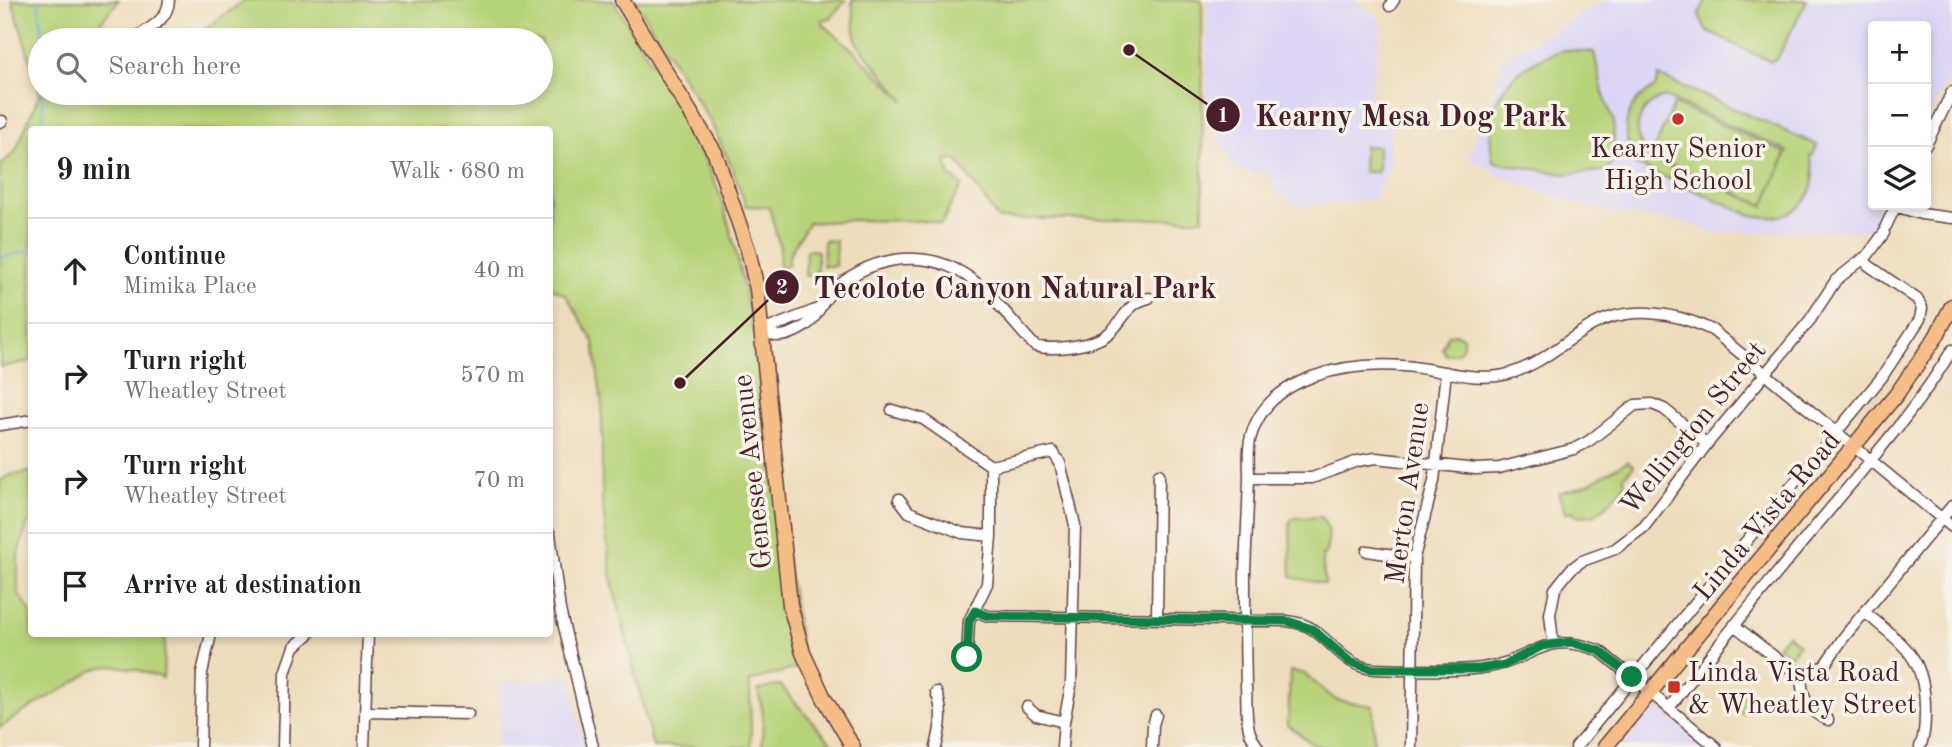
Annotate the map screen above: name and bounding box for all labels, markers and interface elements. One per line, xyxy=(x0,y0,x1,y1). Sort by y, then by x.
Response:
map controls xyxy=(1868,21,1931,210)
button: + xyxy=(1868,21,1931,84)
search box xyxy=(28,28,553,105)
icon: search xyxy=(52,48,90,86)
text: Search here xyxy=(108,54,241,80)
button: − xyxy=(1868,84,1931,147)
callout: Kearny Mesa Dog Park xyxy=(1206,90,1581,141)
text: Kearny Mesa Dog Park xyxy=(1255,103,1567,133)
text: 1 xyxy=(1217,106,1229,127)
marker: Kearny Senior High School xyxy=(1670,111,1686,127)
place label: Kearny Senior High School xyxy=(1590,136,1766,196)
button: layers xyxy=(1868,147,1931,210)
text: 9 min xyxy=(56,156,131,186)
text: Walk · 680 m xyxy=(389,160,525,183)
text: Continue xyxy=(123,244,226,270)
icon: ahead xyxy=(56,252,94,290)
text: 40 m xyxy=(474,259,525,282)
callout: Tecolote Canyon Natural Park xyxy=(765,262,1231,313)
text: Mimika Place xyxy=(123,275,257,298)
text: Tecolote Canyon Natural Park xyxy=(813,275,1217,305)
text: 2 xyxy=(776,278,788,299)
street label: Wellington Street xyxy=(1616,337,1773,521)
text: Turn right xyxy=(123,349,246,375)
icon: right xyxy=(56,357,94,395)
text: 570 m xyxy=(460,364,525,387)
street label: Genesee Avenue xyxy=(730,373,778,570)
text: Wheatley Street xyxy=(123,380,286,403)
street label: Merton Avenue xyxy=(1382,401,1436,586)
street label: Linda Vista Road xyxy=(1690,427,1847,607)
text: Turn right xyxy=(123,454,246,480)
icon: right xyxy=(56,462,94,500)
text: 70 m xyxy=(474,469,525,492)
text: Wheatley Street xyxy=(123,485,286,508)
icon: arrive xyxy=(56,567,94,605)
text: Arrive at destination xyxy=(123,573,362,599)
route start xyxy=(951,641,982,672)
place label: Linda Vista Road & Wheatley Street xyxy=(1688,660,1917,720)
route end xyxy=(1616,661,1647,692)
marker: Linda Vista Road & Wheatley Street xyxy=(1666,679,1682,695)

